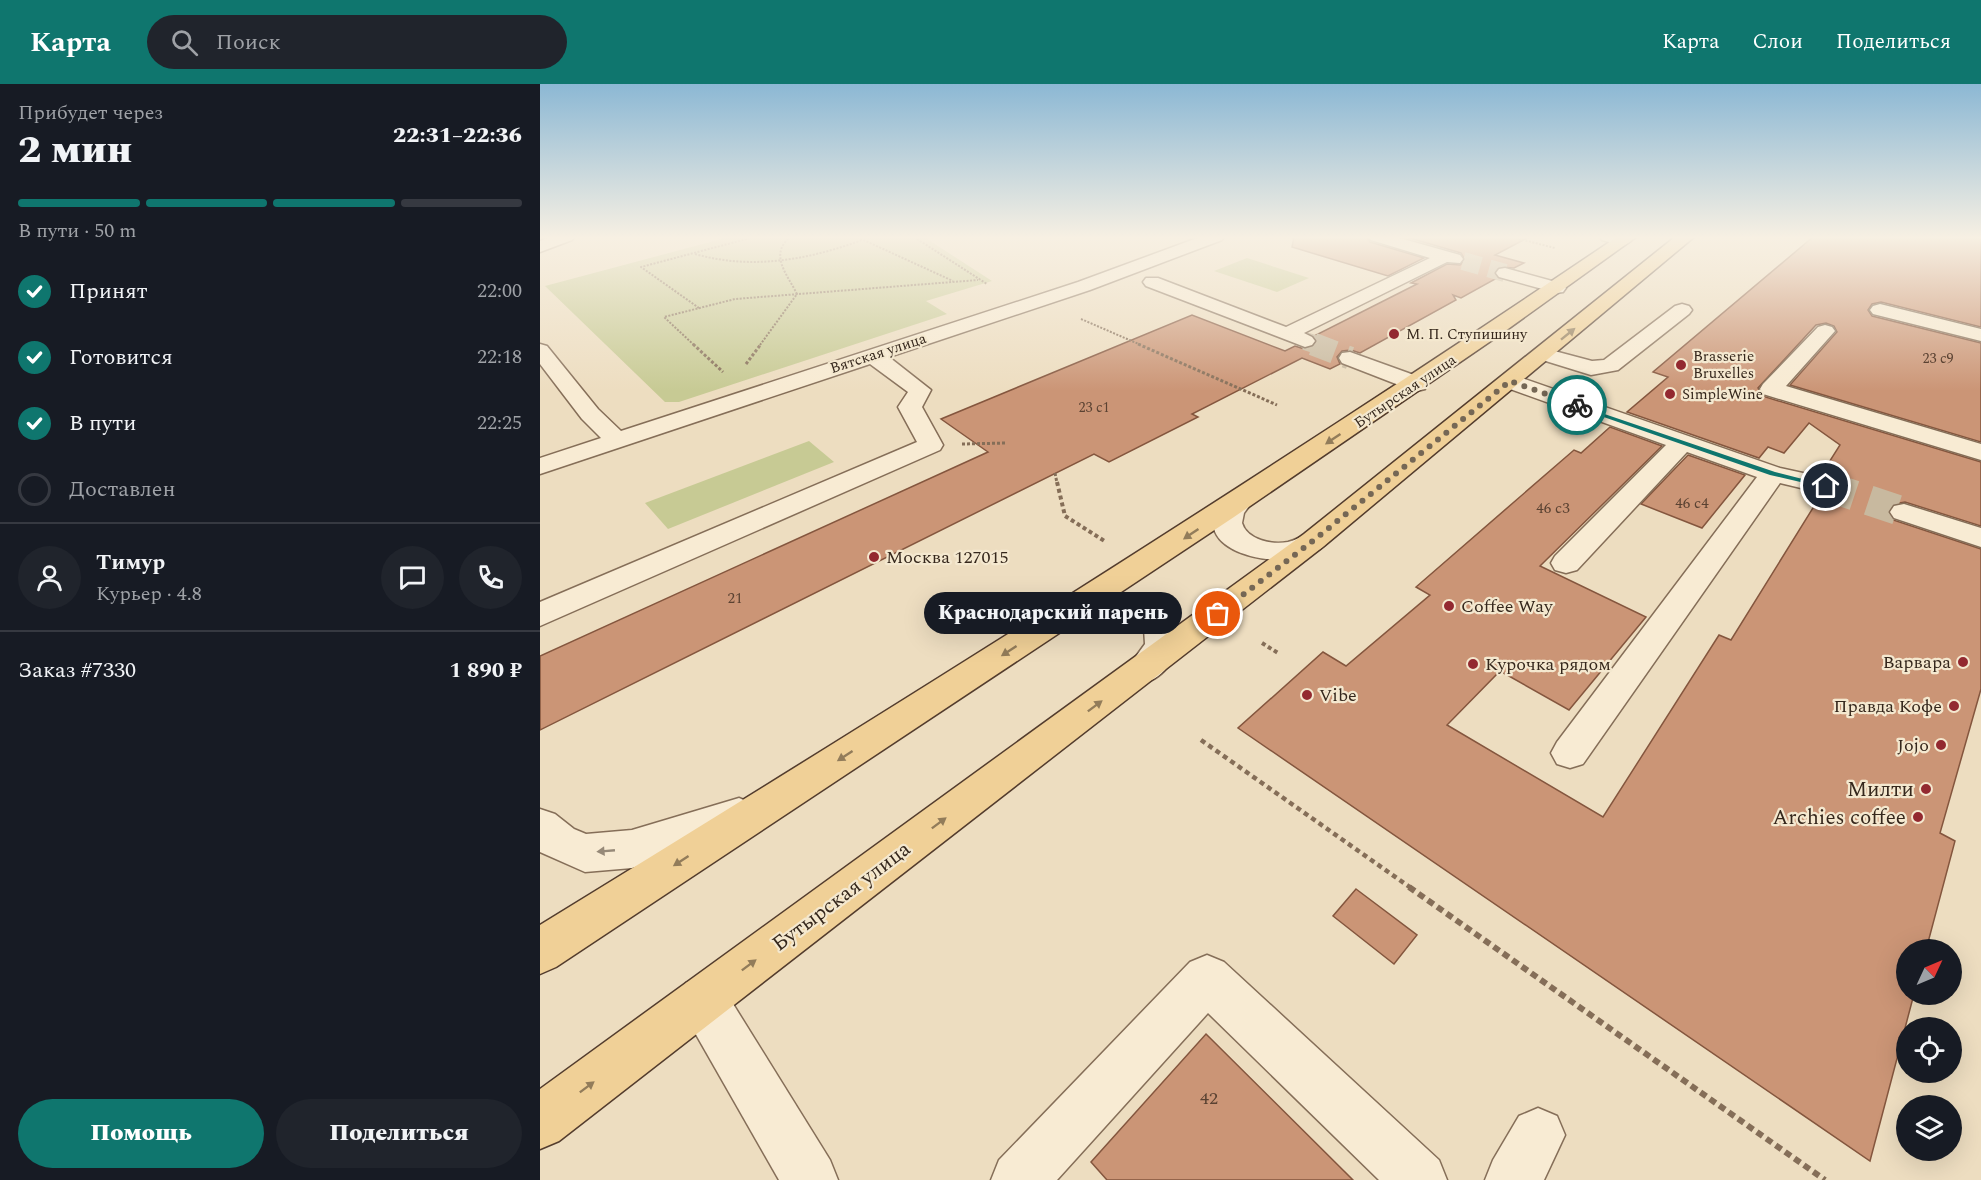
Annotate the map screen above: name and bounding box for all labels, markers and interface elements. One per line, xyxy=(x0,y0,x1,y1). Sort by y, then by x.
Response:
search box xyxy=(147,15,567,69)
text: Карта xyxy=(30,21,111,64)
icon: search xyxy=(168,26,201,59)
text: Поиск xyxy=(216,26,281,59)
text: Карта xyxy=(1662,26,1719,58)
text: Слои xyxy=(1752,26,1803,58)
text: Поделиться xyxy=(1836,26,1951,58)
text: Прибудет через xyxy=(18,98,163,128)
text: 22:31–22:36 xyxy=(393,119,522,152)
text: 2 мин xyxy=(18,121,132,180)
text: В пути · 50 m xyxy=(18,216,136,246)
icon: check xyxy=(18,275,51,308)
text: Принят xyxy=(69,275,148,308)
text: 22:00 xyxy=(477,276,522,306)
place label: М. П. Ступишину xyxy=(1406,323,1528,346)
street label: Вятская улица xyxy=(827,327,930,380)
marker: М. П. Ступишину xyxy=(1387,327,1401,341)
one-way arrow xyxy=(1560,328,1576,341)
icon: check xyxy=(18,341,51,374)
text: Готовится xyxy=(69,341,173,374)
text: 22:18 xyxy=(477,342,522,372)
place label: Brasserie Bruxelles xyxy=(1693,345,1754,385)
street label: Бутырская улица xyxy=(1349,348,1462,434)
house number: 23 с9 xyxy=(1922,348,1954,369)
marker: Brasserie Bruxelles xyxy=(1674,358,1688,372)
courier xyxy=(1547,375,1607,435)
place label: SimpleWine xyxy=(1682,383,1763,406)
marker: SimpleWine xyxy=(1663,387,1677,401)
icon: bike xyxy=(1561,389,1594,422)
house number: 23 с1 xyxy=(1078,397,1110,418)
icon: check xyxy=(18,407,51,440)
text: В пути xyxy=(69,407,136,440)
text: 22:25 xyxy=(477,408,522,438)
one-way arrow xyxy=(1325,433,1341,445)
pin xyxy=(1800,460,1851,511)
icon: home xyxy=(1809,469,1842,502)
text: Доставлен xyxy=(69,473,176,506)
house number: 46 с4 xyxy=(1675,492,1709,515)
house number: 46 с3 xyxy=(1536,497,1570,520)
one-way arrow xyxy=(1182,528,1199,539)
place label: Москва 127015 xyxy=(886,544,1009,571)
button: person xyxy=(18,546,81,609)
text: Тимур xyxy=(96,546,165,579)
button: chat xyxy=(381,546,444,609)
button: phone xyxy=(459,546,522,609)
marker: Москва 127015 xyxy=(867,550,881,564)
text: Курьер · 4.8 xyxy=(96,579,202,609)
house number: 21 xyxy=(727,587,743,610)
pin xyxy=(1192,588,1243,639)
callout: Краснодарский парень xyxy=(924,593,1182,635)
place label: Coffee Way xyxy=(1461,593,1554,620)
icon: bag xyxy=(1201,597,1234,630)
text: Краснодарский парень xyxy=(938,598,1168,628)
marker: Coffee Way xyxy=(1442,599,1456,613)
one-way arrow xyxy=(1002,645,1018,657)
place label: Варвара xyxy=(1883,649,1951,676)
place label: Курочка рядом xyxy=(1485,651,1611,678)
text: Заказ #7330 xyxy=(18,654,136,687)
text: 1 890 ₽ xyxy=(449,654,522,687)
marker: Варвара xyxy=(1956,655,1970,669)
marker: Курочка рядом xyxy=(1466,657,1480,671)
place label: Vibe xyxy=(1319,682,1357,709)
marker: Vibe xyxy=(1300,688,1314,702)
place label: Правда Кофе xyxy=(1834,693,1942,720)
marker: Правда Кофе xyxy=(1947,699,1961,713)
one-way arrow xyxy=(1087,700,1103,712)
place label: Jojo xyxy=(1897,732,1929,759)
marker: Jojo xyxy=(1934,738,1948,752)
one-way arrow xyxy=(837,750,853,761)
place label: Милти xyxy=(1847,774,1914,806)
marker: Милти xyxy=(1919,782,1933,796)
place label: Archies coffee xyxy=(1773,802,1906,834)
marker: Archies coffee xyxy=(1911,810,1925,824)
one-way arrow xyxy=(931,817,947,829)
street label: Бутырская улица xyxy=(765,833,918,960)
one-way arrow xyxy=(597,846,616,856)
one-way arrow xyxy=(673,855,689,866)
north arrow xyxy=(1896,939,1962,1005)
map controls xyxy=(1896,939,1962,1161)
one-way arrow xyxy=(741,959,757,971)
button: locate xyxy=(1896,1017,1962,1083)
one-way arrow xyxy=(578,1081,594,1093)
house number: 42 xyxy=(1200,1085,1218,1112)
button: layers xyxy=(1896,1095,1962,1161)
button: Помощь xyxy=(18,1099,264,1168)
button: Поделиться xyxy=(276,1099,522,1168)

